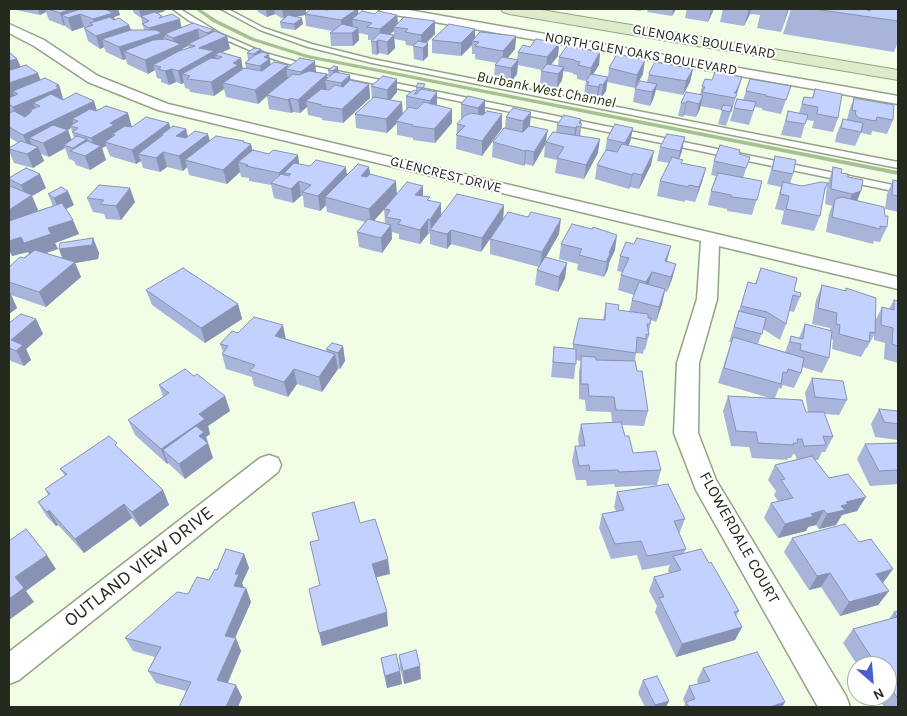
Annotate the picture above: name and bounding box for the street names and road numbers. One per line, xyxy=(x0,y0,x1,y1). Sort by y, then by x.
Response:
street label: GLENOAKS BOULEVARD xyxy=(631,21,777,63)
street label: NORTH GLEN OAKS BOULEVARD xyxy=(543,29,739,79)
street label: GLENCREST DRIVE xyxy=(389,153,503,197)
street label: FLOWERDALE COURT xyxy=(695,469,783,607)
street label: OUTLAND VIEW DRIVE xyxy=(60,502,218,632)

